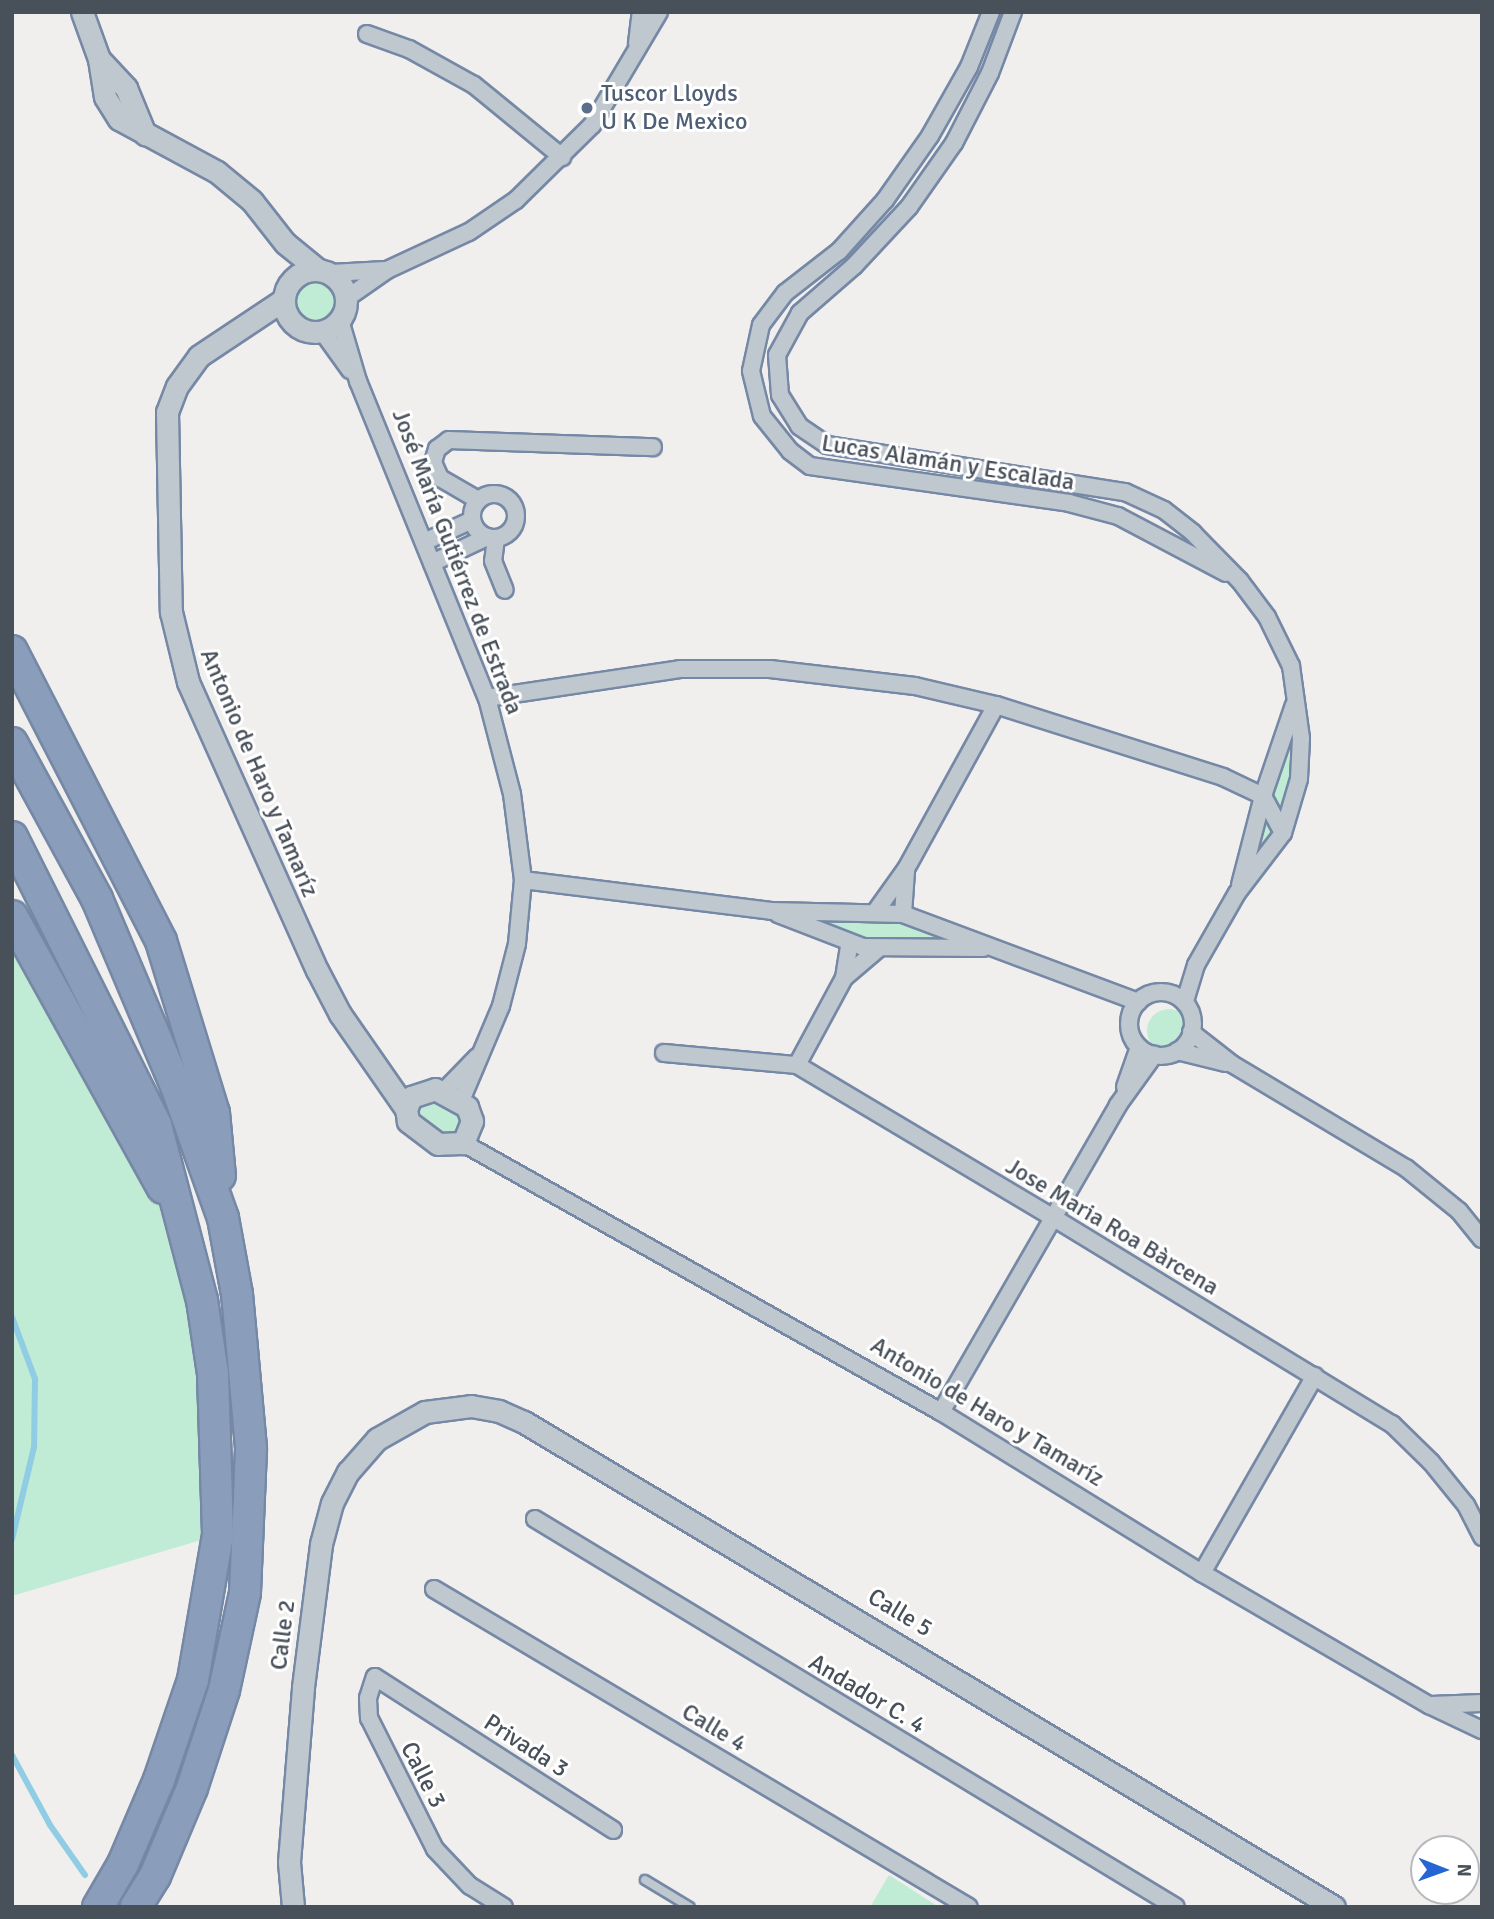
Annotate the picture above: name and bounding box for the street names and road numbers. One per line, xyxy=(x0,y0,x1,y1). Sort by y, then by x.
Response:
street label: José María Gutiérrez de Estrada xyxy=(385,405,529,719)
street label: Lucas Alamán y Escalada xyxy=(819,429,1077,497)
street label: Antonio de Haro y Tamaríz xyxy=(194,645,324,901)
street label: Jose Maria Roa Bàrcena xyxy=(1000,1152,1224,1302)
street label: Antonio de Haro y Tamaríz xyxy=(865,1331,1109,1493)
street label: Calle 5 xyxy=(862,1583,938,1643)
street label: Calle 2 xyxy=(264,1598,302,1672)
street label: Andador C. 4 xyxy=(803,1648,931,1740)
street label: Calle 4 xyxy=(676,1698,752,1758)
street label: Privada 3 xyxy=(478,1708,574,1784)
street label: Calle 3 xyxy=(394,1737,452,1813)

